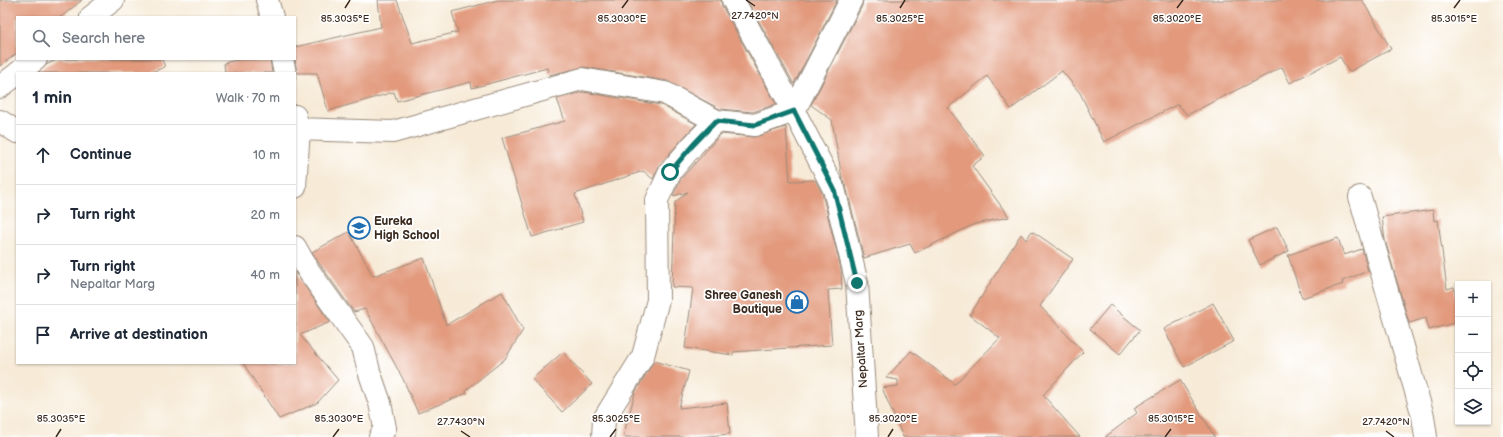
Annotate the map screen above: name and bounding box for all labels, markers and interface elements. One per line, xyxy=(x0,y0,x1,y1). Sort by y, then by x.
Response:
text: 27.7420°N xyxy=(731,10,779,22)
text: 85.3035°E xyxy=(321,13,370,25)
text: 85.3030°E xyxy=(598,13,647,25)
text: 85.3025°E xyxy=(876,13,925,25)
text: 85.3020°E xyxy=(1153,13,1202,25)
text: 85.3015°E xyxy=(1431,13,1478,25)
search box xyxy=(16,16,296,60)
icon: search xyxy=(30,27,52,49)
text: Search here xyxy=(62,29,145,48)
text: 1 min xyxy=(32,88,72,108)
text: Walk · 70 m xyxy=(216,90,280,106)
icon: ahead xyxy=(32,144,54,166)
text: Continue xyxy=(70,145,132,164)
text: 10 m xyxy=(253,147,280,163)
route start xyxy=(661,163,679,181)
icon: right xyxy=(32,204,54,226)
text: Turn right xyxy=(70,205,135,224)
text: 20 m xyxy=(250,207,280,223)
place label: Eureka High School xyxy=(374,214,440,243)
school or university icon: Eureka High School xyxy=(346,215,372,241)
text: Turn right xyxy=(70,257,135,276)
icon: right xyxy=(32,264,54,286)
text: 40 m xyxy=(250,267,280,283)
route end xyxy=(848,274,866,292)
text: Nepaltar Marg xyxy=(70,276,155,292)
map controls xyxy=(1455,281,1491,425)
button: + xyxy=(1455,281,1491,317)
place label: Shree Ganesh Boutique xyxy=(705,288,782,317)
shop icon: Shree Ganesh Boutique xyxy=(784,289,810,315)
street label: Nepaltar Marg xyxy=(851,309,871,389)
button: − xyxy=(1455,317,1491,353)
icon: arrive xyxy=(32,324,54,346)
text: Arrive at destination xyxy=(70,325,208,344)
button: locate xyxy=(1455,353,1491,389)
button: layers xyxy=(1455,389,1491,425)
text: 85.3035°E xyxy=(37,413,86,425)
text: 85.3030°E xyxy=(315,413,364,425)
text: 85.3025°E xyxy=(592,413,641,425)
text: 85.3020°E xyxy=(869,413,918,425)
text: 85.3015°E xyxy=(1148,413,1195,425)
text: 27.7430°N xyxy=(437,416,485,428)
text: 27.7420°N xyxy=(1362,416,1410,428)

